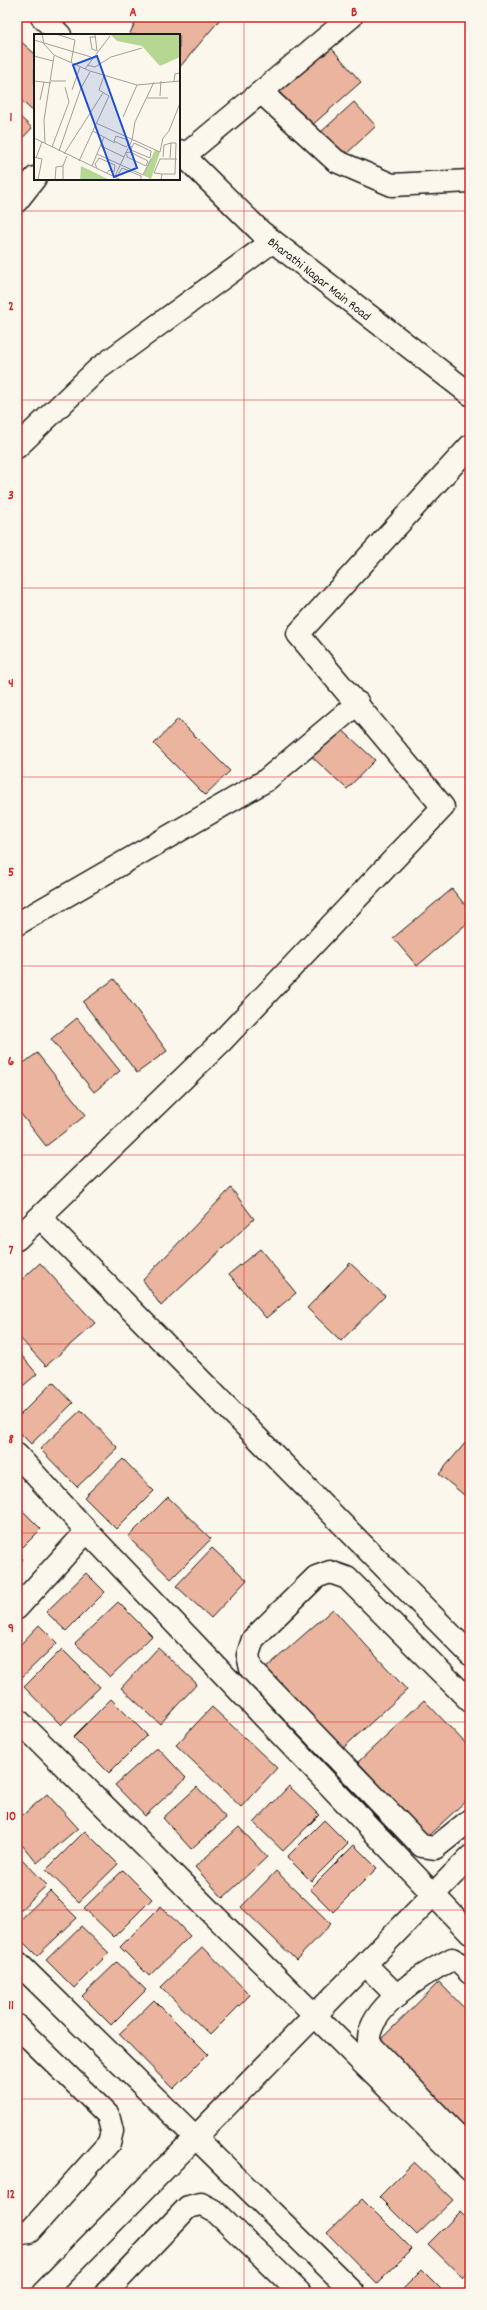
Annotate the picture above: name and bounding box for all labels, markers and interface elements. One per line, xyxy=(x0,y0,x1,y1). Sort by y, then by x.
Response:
text: A xyxy=(129,4,137,23)
text: B xyxy=(351,4,357,23)
inset map xyxy=(34,34,180,180)
text: 1 xyxy=(10,109,13,128)
street label: Bharathi Nagar Main Road xyxy=(263,233,374,326)
text: 2 xyxy=(8,298,14,317)
text: 3 xyxy=(8,487,14,506)
text: 4 xyxy=(8,675,14,694)
text: 5 xyxy=(8,864,14,883)
text: 6 xyxy=(8,1053,15,1072)
text: 7 xyxy=(9,1242,14,1261)
text: 8 xyxy=(8,1431,14,1450)
text: 9 xyxy=(8,1620,14,1639)
text: 10 xyxy=(6,1808,16,1827)
text: 11 xyxy=(8,1997,14,2016)
text: 12 xyxy=(7,2186,16,2205)

